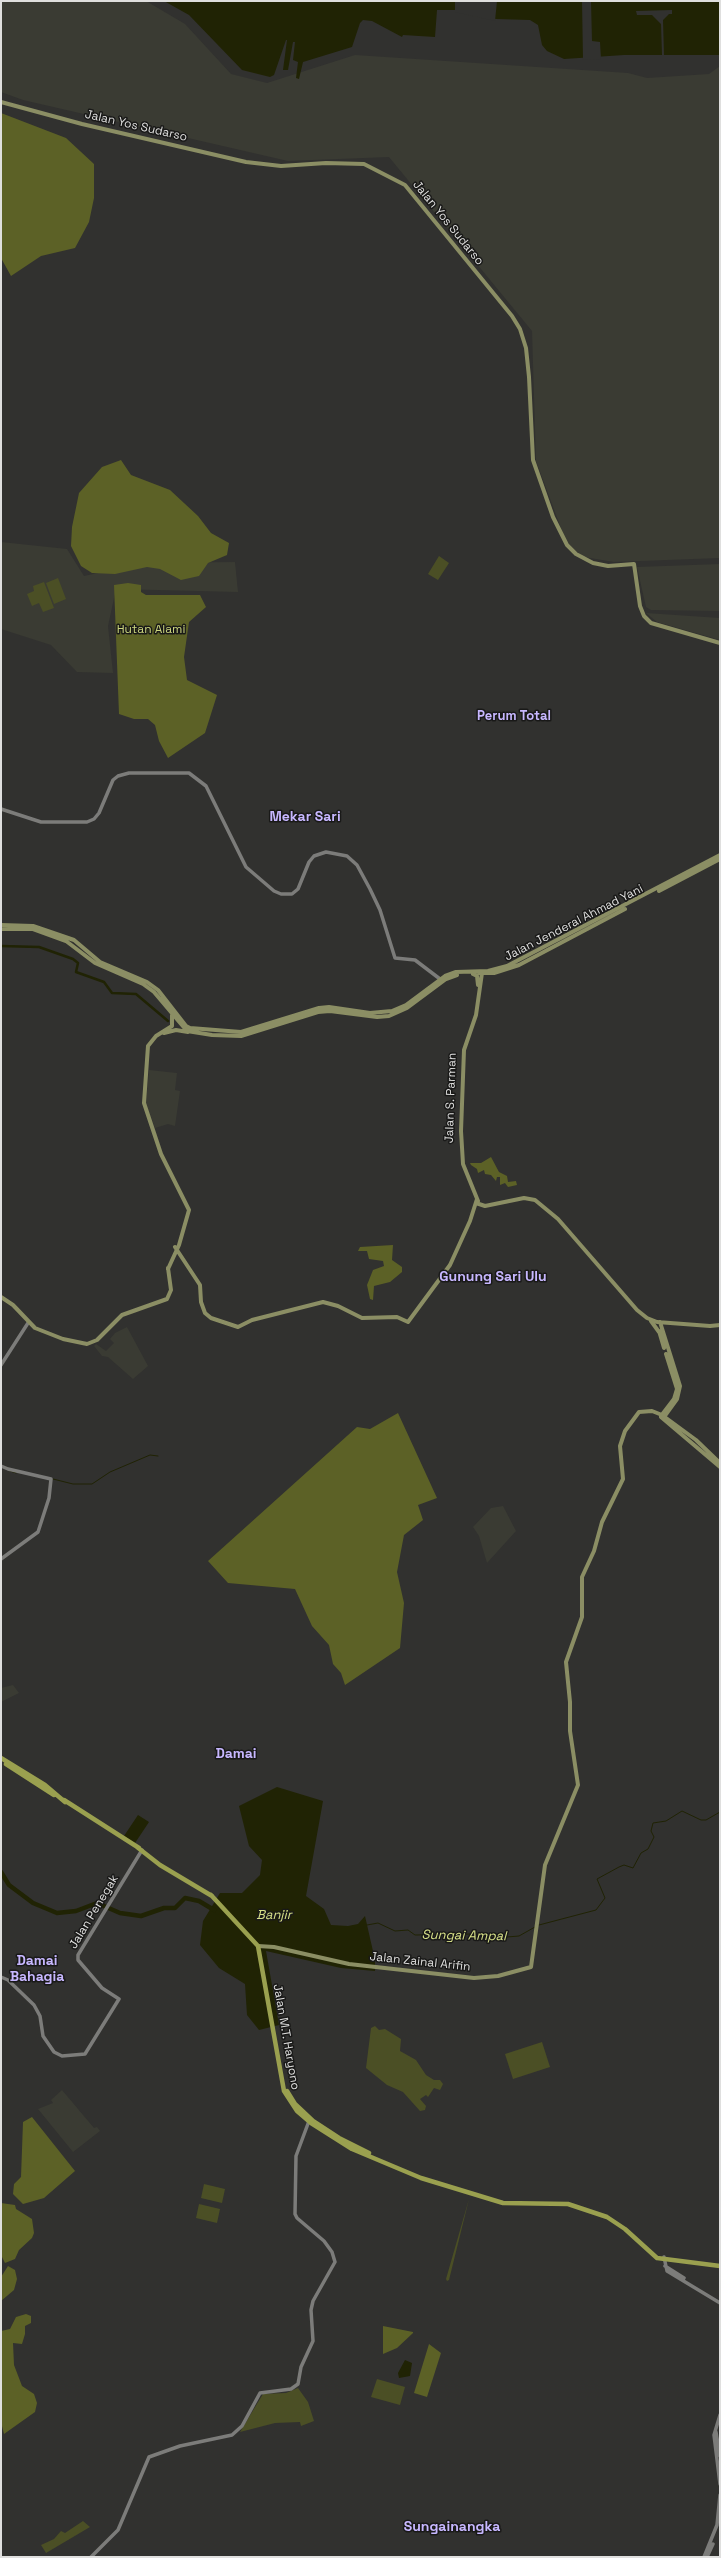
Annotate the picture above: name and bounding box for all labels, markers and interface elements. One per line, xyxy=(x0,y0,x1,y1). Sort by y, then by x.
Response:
street label: Jalan Yos Sudarso xyxy=(83,107,189,145)
street label: Jalan Yos Sudarso xyxy=(409,178,487,268)
park label: Hutan Alami xyxy=(117,623,185,637)
district label: Perum Total xyxy=(477,708,551,724)
district label: Mekar Sari xyxy=(269,809,341,825)
street label: Jalan Jenderal Ahmad Yani xyxy=(502,882,646,964)
street label: Jalan S. Parman xyxy=(442,1052,460,1144)
district label: Gunung Sari Ulu xyxy=(439,1269,547,1285)
district label: Damai xyxy=(215,1746,257,1762)
street label: Jalan Penegak xyxy=(66,1872,122,1952)
water label: Banjir xyxy=(256,1907,292,1923)
water label: Sungai Ampal xyxy=(422,1927,506,1945)
street label: Jalan Zainal Arifin xyxy=(369,1950,471,1974)
district label: Damai Bahagia xyxy=(10,1953,64,1986)
street label: Jalan M.T. Haryono xyxy=(270,1983,302,2091)
district label: Sungainangka xyxy=(404,2519,500,2535)

